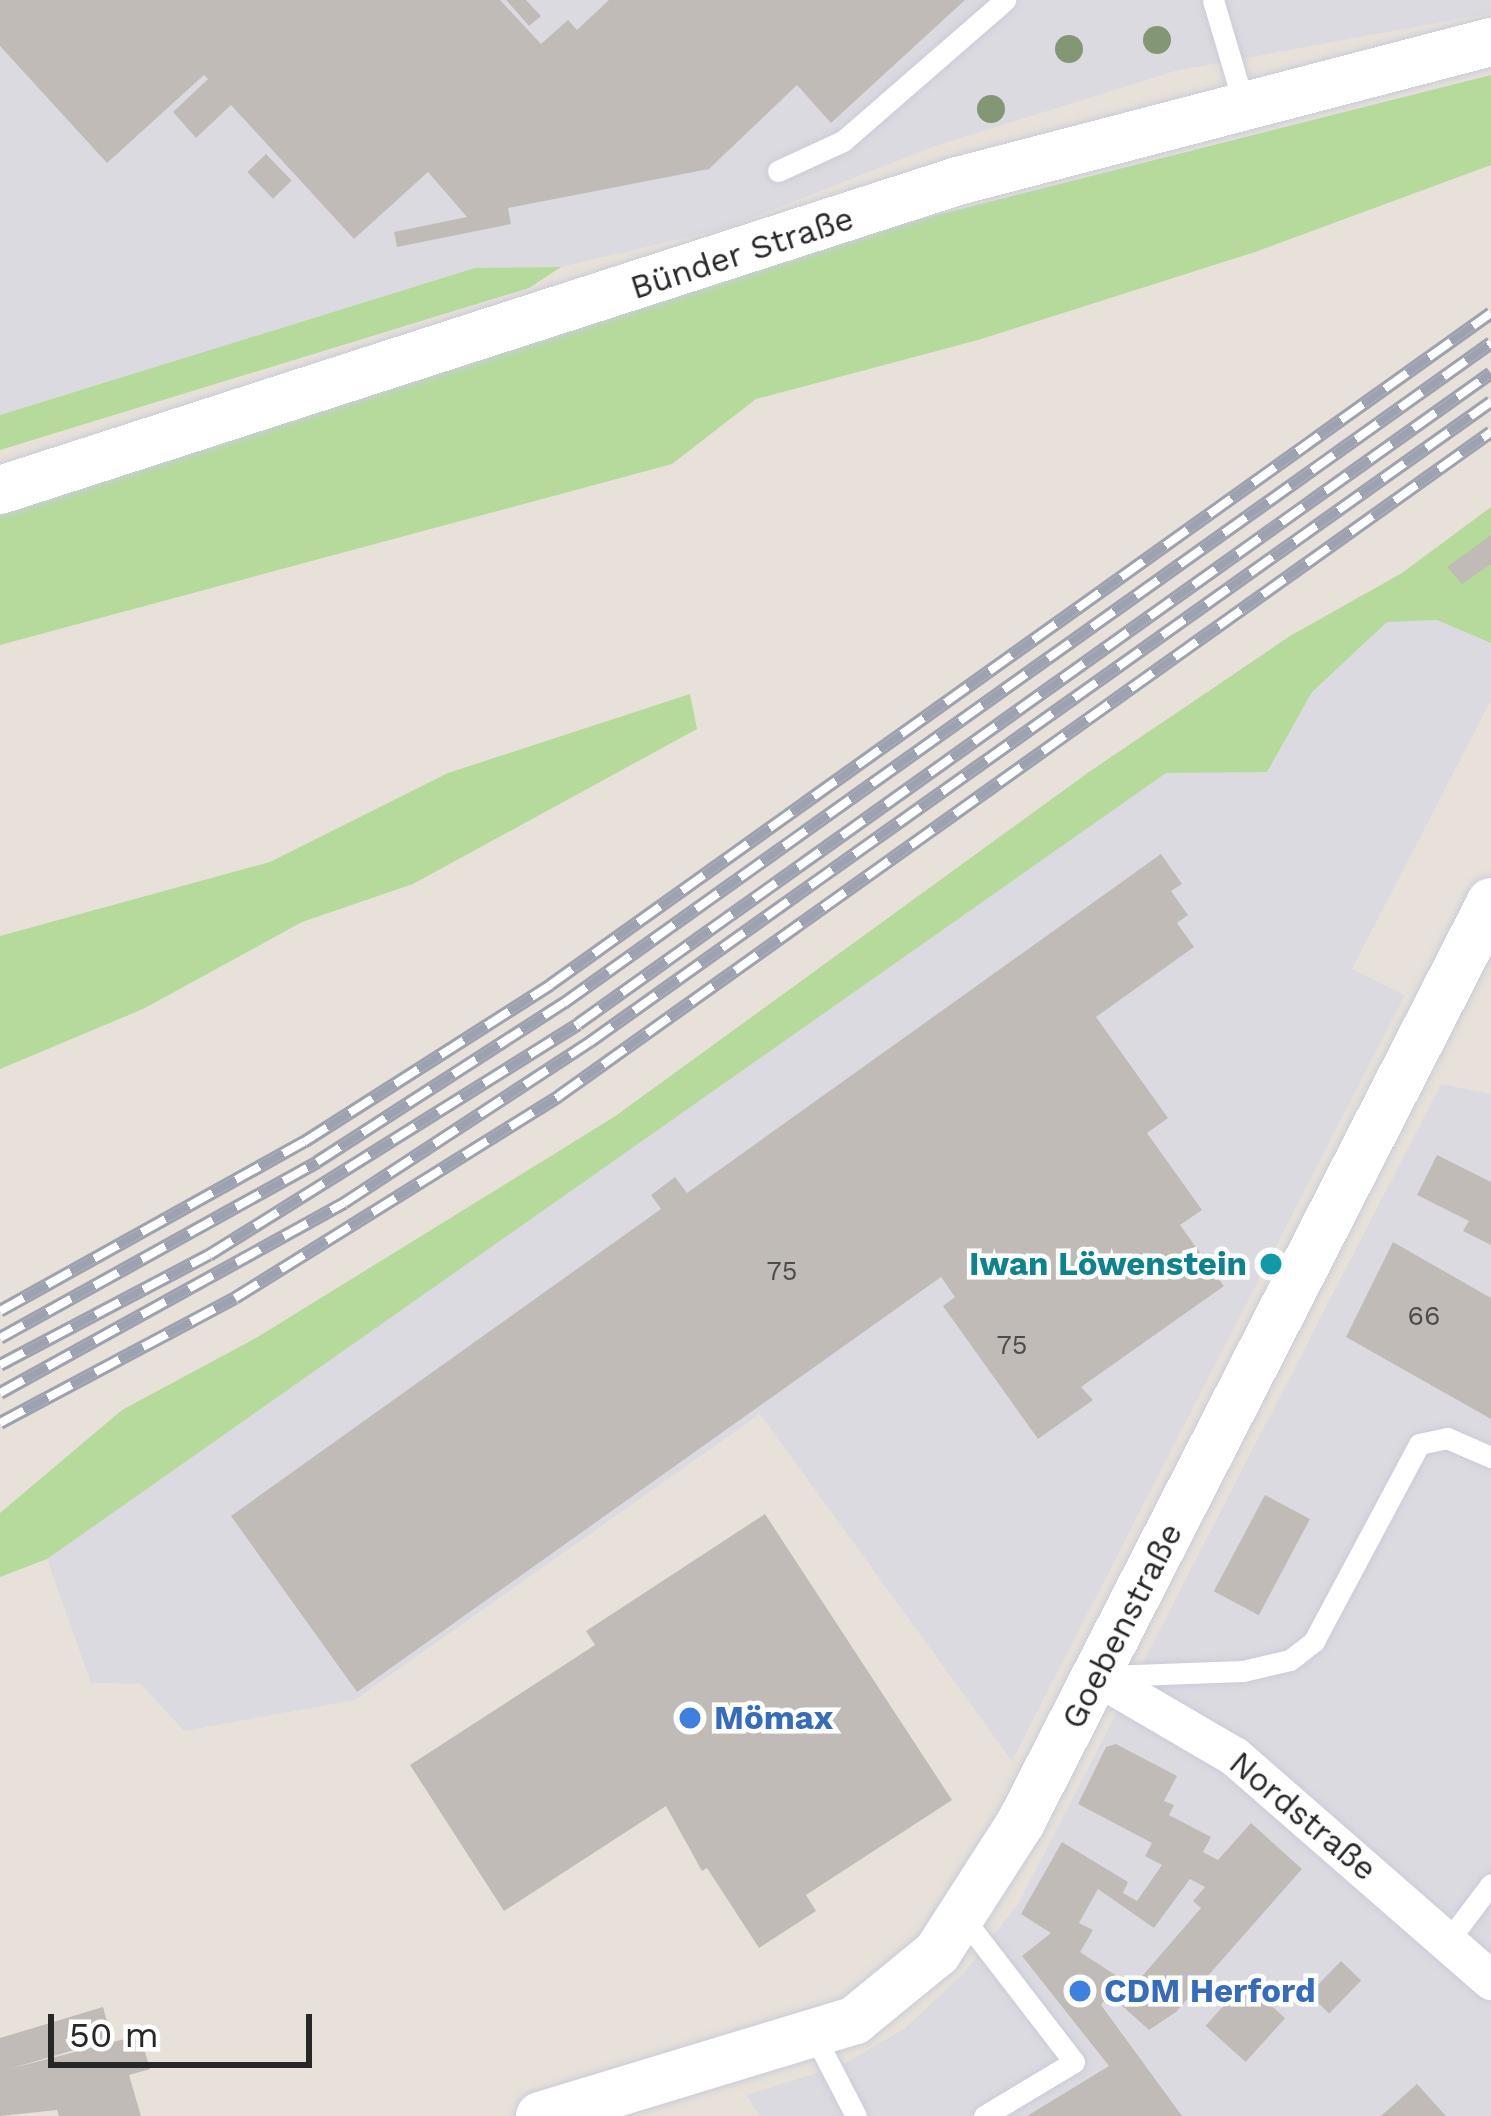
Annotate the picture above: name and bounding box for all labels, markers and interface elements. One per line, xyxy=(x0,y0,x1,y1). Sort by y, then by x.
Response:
street label: Bünder Straße xyxy=(625,198,859,308)
place label: Iwan Löwenstein xyxy=(969,1244,1247,1284)
marker: Iwan Löwenstein xyxy=(1258,1251,1284,1277)
house number: 75 xyxy=(767,1256,797,1288)
house number: 66 xyxy=(1408,1301,1440,1333)
house number: 75 xyxy=(997,1330,1027,1362)
street label: Goebenstraße xyxy=(1053,1517,1191,1735)
place label: Mömax xyxy=(714,1698,833,1738)
marker: Mömax xyxy=(677,1705,703,1731)
street label: Nordstraße xyxy=(1221,1743,1385,1889)
place label: CDM Herford xyxy=(1104,1971,1316,2011)
marker: CDM Herford xyxy=(1067,1978,1093,2004)
scale bar xyxy=(54,1990,318,2064)
text: 50 m xyxy=(69,2014,159,2056)

